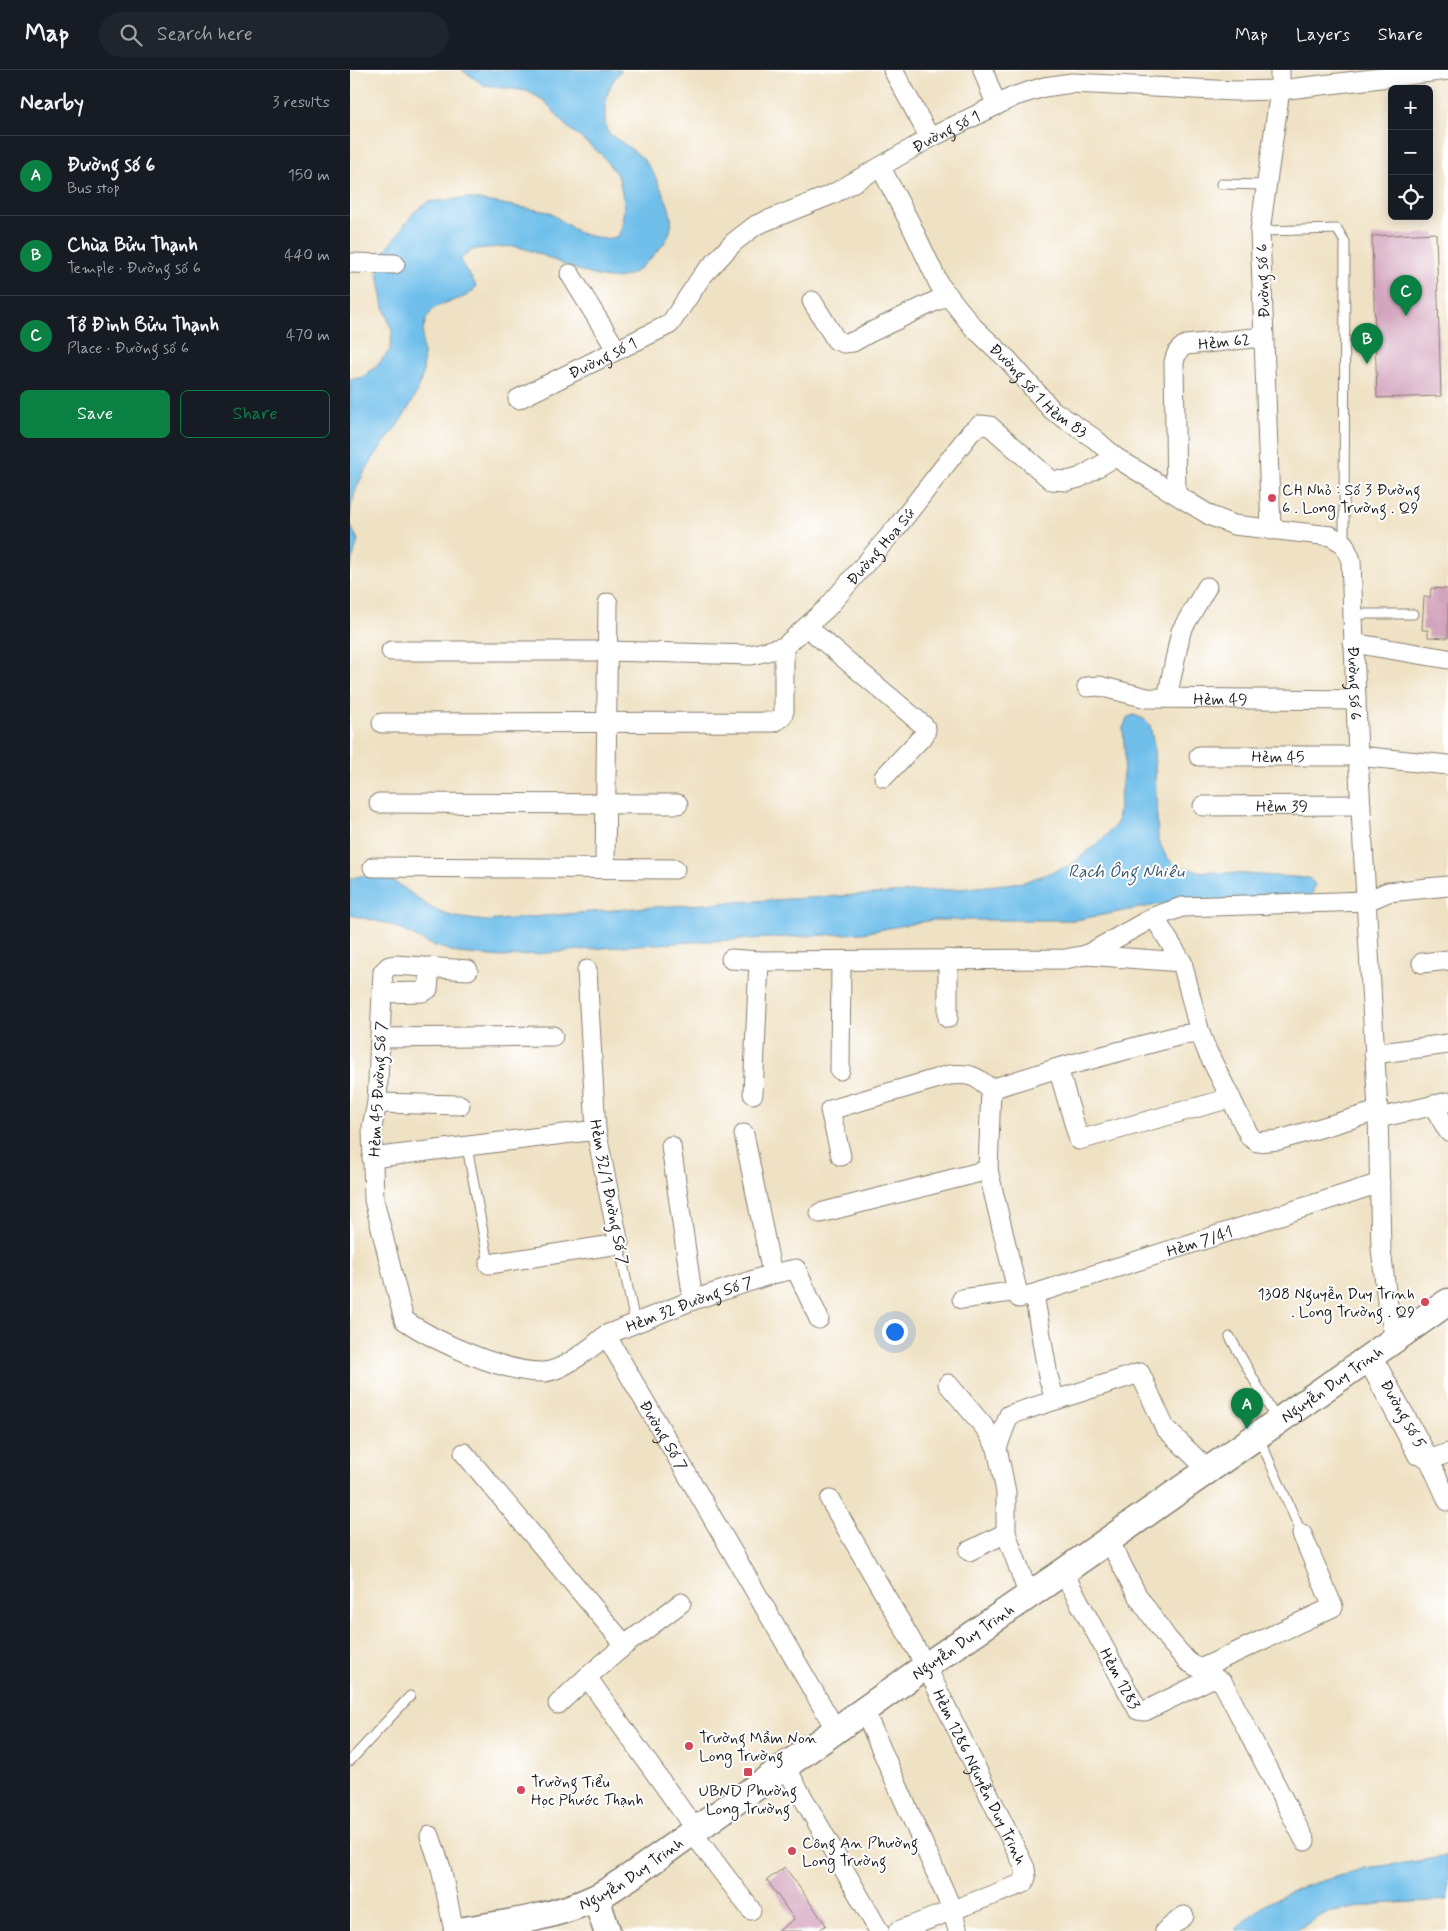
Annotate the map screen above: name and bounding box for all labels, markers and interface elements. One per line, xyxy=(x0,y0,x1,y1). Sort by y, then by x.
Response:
search box xyxy=(99,12,449,57)
text: Map xyxy=(25,19,69,50)
icon: search xyxy=(117,21,145,49)
text: Search here xyxy=(157,22,253,47)
text: Map xyxy=(1235,23,1268,47)
text: Layers xyxy=(1296,23,1350,47)
text: Share xyxy=(1378,23,1423,47)
map controls xyxy=(1388,85,1433,220)
button: + xyxy=(1388,85,1433,130)
text: Nearby xyxy=(20,89,84,117)
text: 3 results xyxy=(272,92,330,113)
street label: Đường số 1 xyxy=(909,106,984,158)
button: − xyxy=(1388,130,1433,175)
text: Đường số 6 xyxy=(67,153,155,178)
text: A xyxy=(31,165,41,186)
text: 150 m xyxy=(288,165,330,186)
button: locate xyxy=(1388,175,1433,220)
text: Bus stop xyxy=(67,178,120,199)
text: Chùa Bửu Thạnh xyxy=(67,233,198,258)
street label: Đường số 6 xyxy=(1252,243,1276,318)
text: B xyxy=(31,245,41,266)
text: 440 m xyxy=(284,245,330,266)
text: Temple · Đường số 6 xyxy=(67,258,201,279)
pin: C xyxy=(1390,275,1422,316)
text: Tổ Đình Bửu Thạnh xyxy=(67,313,219,338)
pin: B xyxy=(1351,323,1383,364)
text: C xyxy=(30,325,42,346)
text: 470 m xyxy=(286,325,330,346)
street label: Hẻm 62 xyxy=(1197,329,1251,356)
street label: Đường số 1 xyxy=(565,333,641,384)
text: Place · Đường số 6 xyxy=(67,338,189,359)
street label: Đường số 1 Hẻm 83 xyxy=(984,339,1091,443)
button: Save xyxy=(20,390,170,438)
button: Share xyxy=(180,390,330,438)
place label: CH Nhỏ : Số 3 Đường 6 . Long Trường . Q9 xyxy=(1282,480,1420,520)
marker: CH Nhỏ : Số 3 Đường 6 . Long Trường . Q9 xyxy=(1266,492,1278,504)
street label: Đường Hoa Sứ xyxy=(842,503,921,590)
street label: Đường số 6 xyxy=(1342,646,1366,721)
street label: Hẻm 49 xyxy=(1193,689,1248,711)
street label: Hẻm 45 xyxy=(1251,747,1305,768)
street label: Hẻm 39 xyxy=(1256,796,1308,818)
water label: Rạch Ông Nhiêu xyxy=(1068,860,1185,886)
street label: Hẻm 45 Đường Số 7 xyxy=(364,1020,394,1158)
street label: Hẻm 32/1 Đường Số 7 xyxy=(583,1118,633,1267)
street label: Hẻm 7/41 xyxy=(1164,1222,1236,1263)
street label: Hẻm 32 Đường Số 7 xyxy=(623,1272,756,1338)
place label: 1308 Nguyễn Duy Trinh . Long Trường . Q9 xyxy=(1258,1284,1415,1324)
marker: 1308 Nguyễn Duy Trinh . Long Trường . Q9 xyxy=(1419,1296,1431,1308)
your location xyxy=(882,1319,908,1345)
street label: Nguyễn Duy Trinh xyxy=(1277,1342,1388,1428)
street label: Đường số 5 xyxy=(1375,1376,1430,1453)
pin: A xyxy=(1231,1388,1263,1429)
street label: Đường Số 7 xyxy=(634,1397,692,1475)
street label: Nguyễn Duy Trinh xyxy=(908,1599,1019,1685)
street label: Hẻm 1283 xyxy=(1094,1645,1145,1713)
street label: Hẻm 1286 Nguyễn Duy Trinh xyxy=(927,1686,1031,1869)
place label: Trường Mầm Non Long Trường xyxy=(699,1728,818,1768)
marker: Trường Mầm Non Long Trường xyxy=(683,1740,695,1752)
marker: UBND Phường Long Trường xyxy=(742,1766,754,1778)
place label: Trường Tiểu Học Phước Thạnh xyxy=(531,1772,644,1811)
place label: UBND Phường Long Trường xyxy=(699,1781,797,1821)
marker: Trường Tiểu Học Phước Thạnh xyxy=(515,1784,527,1796)
street label: Nguyễn Duy Trinh xyxy=(576,1833,688,1916)
place label: Công An Phường Long Trường xyxy=(802,1833,918,1873)
marker: Công An Phường Long Trường xyxy=(786,1845,798,1857)

